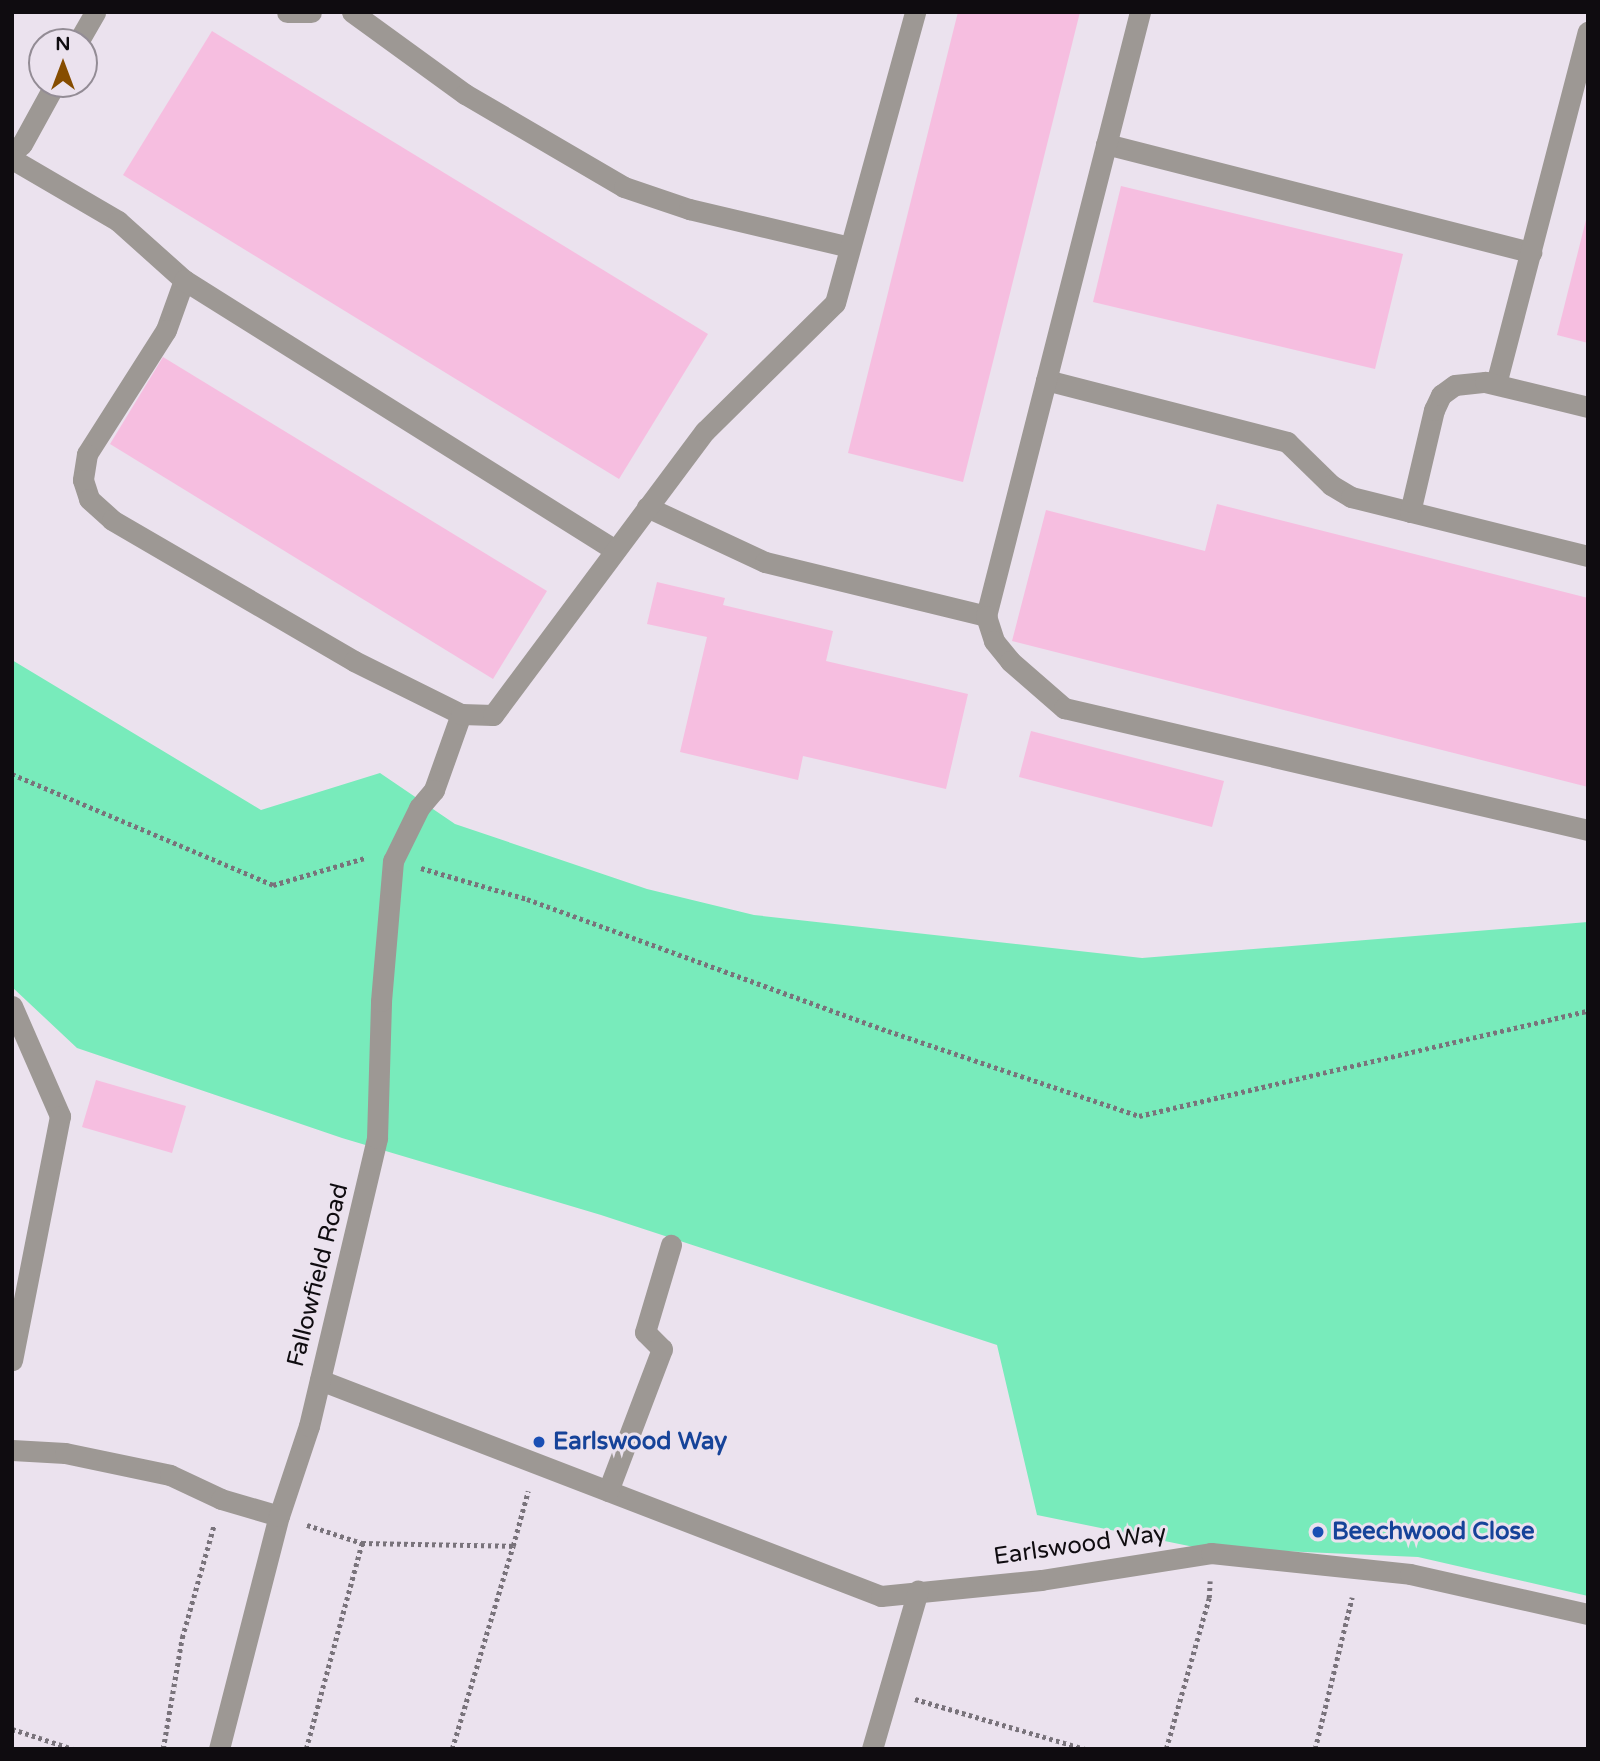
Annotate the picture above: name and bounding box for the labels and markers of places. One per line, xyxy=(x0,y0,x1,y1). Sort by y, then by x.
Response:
place label: Earlswood Way xyxy=(553,1428,727,1456)
marker: Earlswood Way xyxy=(531,1434,547,1450)
place label: Beechwood Close xyxy=(1332,1518,1535,1546)
marker: Beechwood Close xyxy=(1310,1524,1326,1540)

